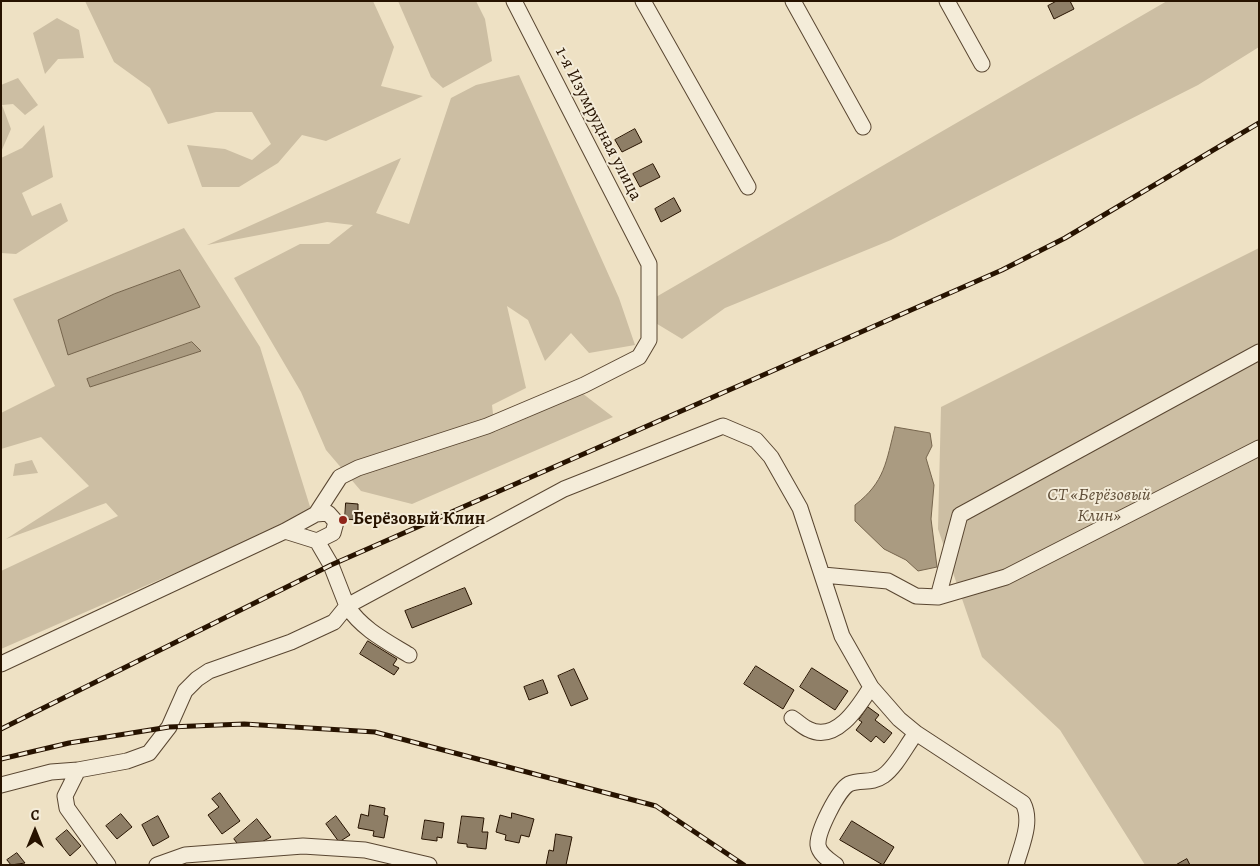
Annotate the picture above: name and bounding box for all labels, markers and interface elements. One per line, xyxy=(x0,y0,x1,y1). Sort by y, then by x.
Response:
street label: 1-я Изумрудная улица xyxy=(550,44,646,204)
park label: СТ «Берёзовый Клин» xyxy=(1047,485,1151,528)
place label: Берёзовый Клин xyxy=(353,509,485,531)
marker: Берёзовый Клин xyxy=(337,514,349,526)
north arrow xyxy=(10,806,60,856)
text: С xyxy=(31,806,39,825)

